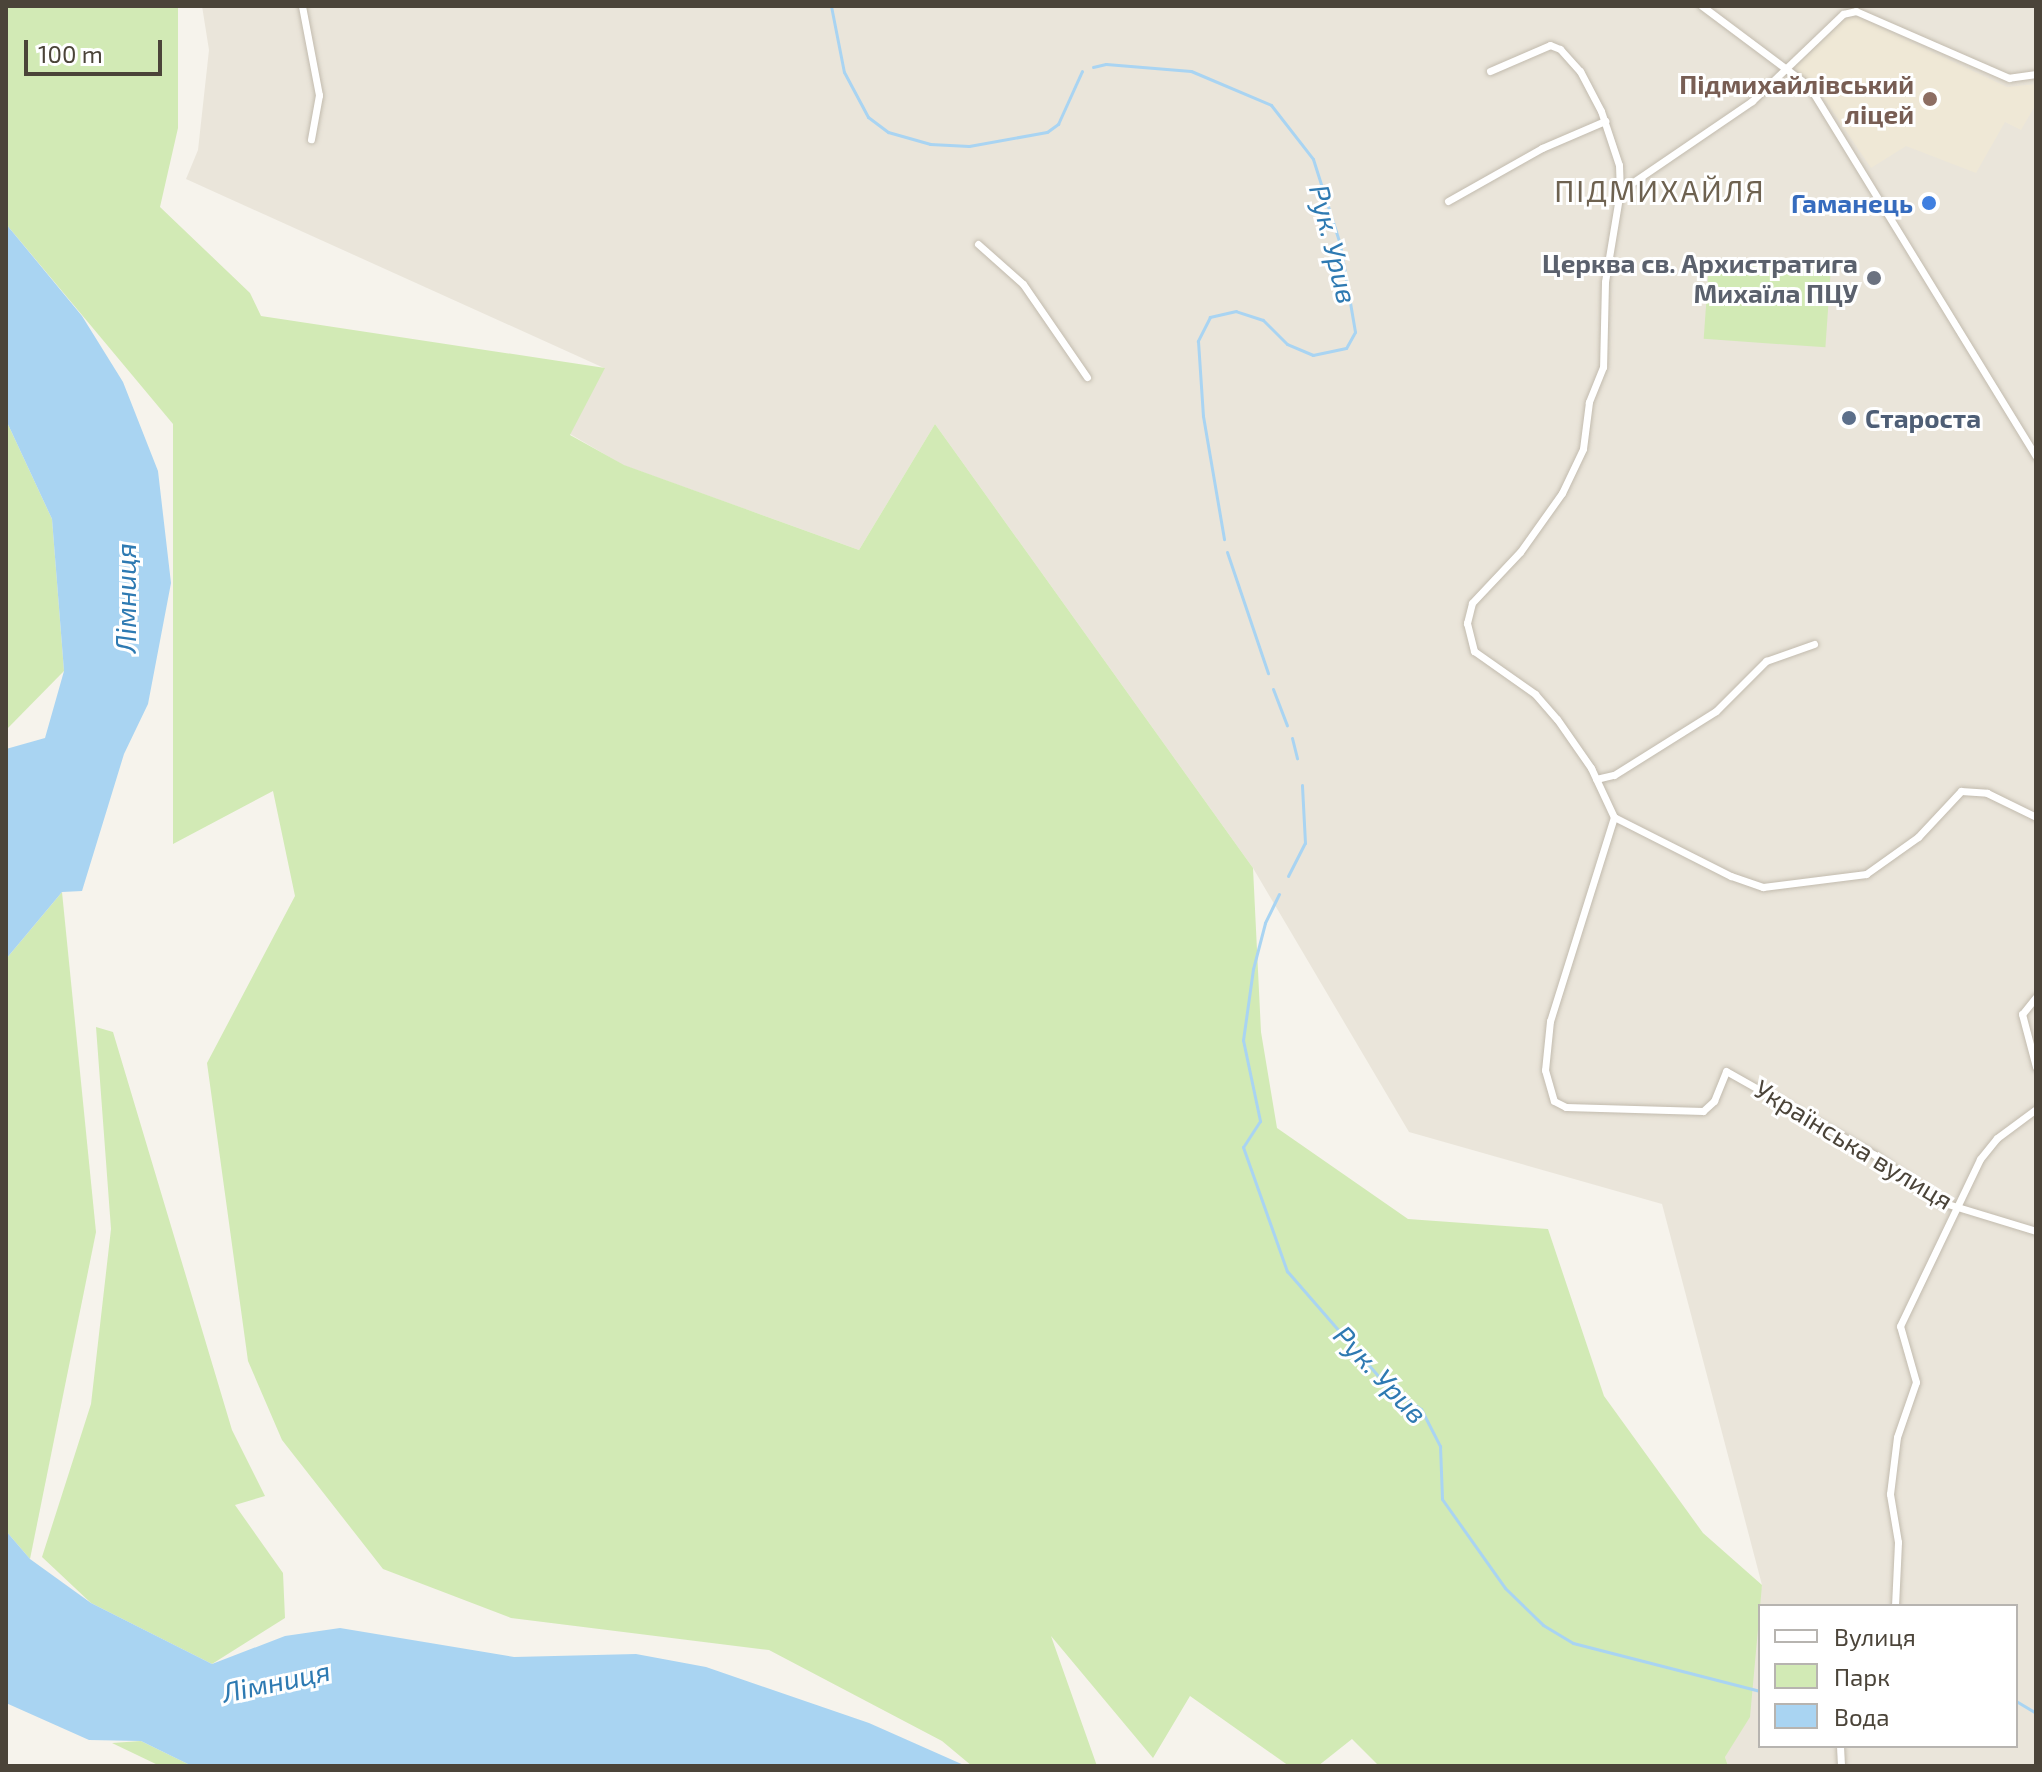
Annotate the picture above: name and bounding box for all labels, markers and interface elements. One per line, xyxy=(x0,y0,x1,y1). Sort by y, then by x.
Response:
scale bar xyxy=(28,24,166,74)
text: 100 m xyxy=(38,39,103,68)
place label: Підмихайлівський ліцей xyxy=(1679,68,1914,130)
marker: Підмихайлівський ліцей xyxy=(1921,90,1939,108)
district label: ПІДМИХАЙЛЯ xyxy=(1554,172,1766,208)
water label: Рук. Урив xyxy=(1303,181,1365,307)
place label: Гаманець xyxy=(1791,187,1913,219)
marker: Гаманець xyxy=(1920,194,1938,212)
place label: Церква св. Архистратига Михаїла ПЦУ xyxy=(1542,247,1858,308)
marker: Церква св. Архистратига Михаїла ПЦУ xyxy=(1865,269,1883,287)
place label: Староста xyxy=(1865,402,1981,434)
marker: Староста xyxy=(1840,409,1858,427)
water label: Лімниця xyxy=(108,543,142,653)
street label: Українська вулиця xyxy=(1749,1072,1959,1216)
water label: Рук. Урив xyxy=(1327,1318,1435,1430)
legend xyxy=(1758,1604,2018,1748)
text: Вулиця xyxy=(1834,1622,1916,1651)
water label: Лімниця xyxy=(219,1653,333,1709)
text: Парк xyxy=(1834,1662,1890,1691)
text: Вода xyxy=(1834,1702,1890,1731)

